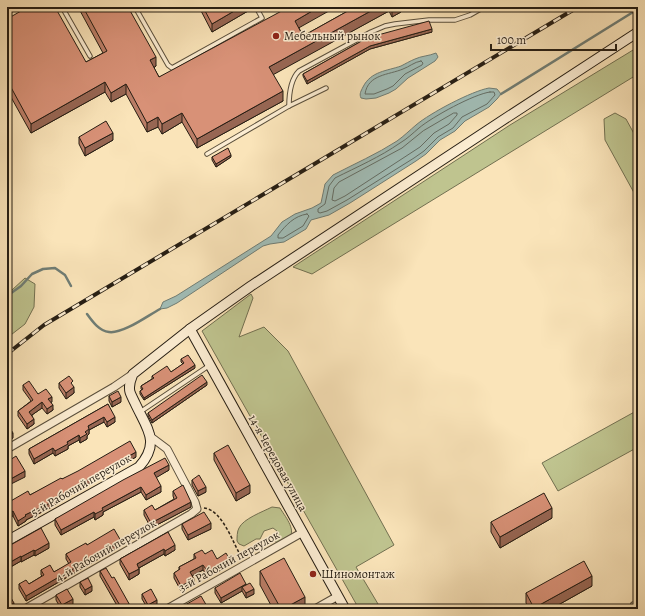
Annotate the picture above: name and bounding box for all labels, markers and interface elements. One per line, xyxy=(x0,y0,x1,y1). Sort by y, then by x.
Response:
scale bar xyxy=(491,26,616,52)
place label: Мебельный рынок xyxy=(284,28,380,44)
marker: Мебельный рынок xyxy=(271,31,281,41)
text: 100 m xyxy=(497,32,526,48)
street label: 14-я Чередовая улица xyxy=(245,412,311,515)
street label: 5-й Рабочий переулок xyxy=(28,450,134,520)
street label: 4-й Рабочий переулок xyxy=(53,515,159,585)
street label: 3-й Рабочий переулок xyxy=(176,527,282,595)
place label: Шиномонтаж xyxy=(321,566,395,582)
marker: Шиномонтаж xyxy=(308,569,318,579)

